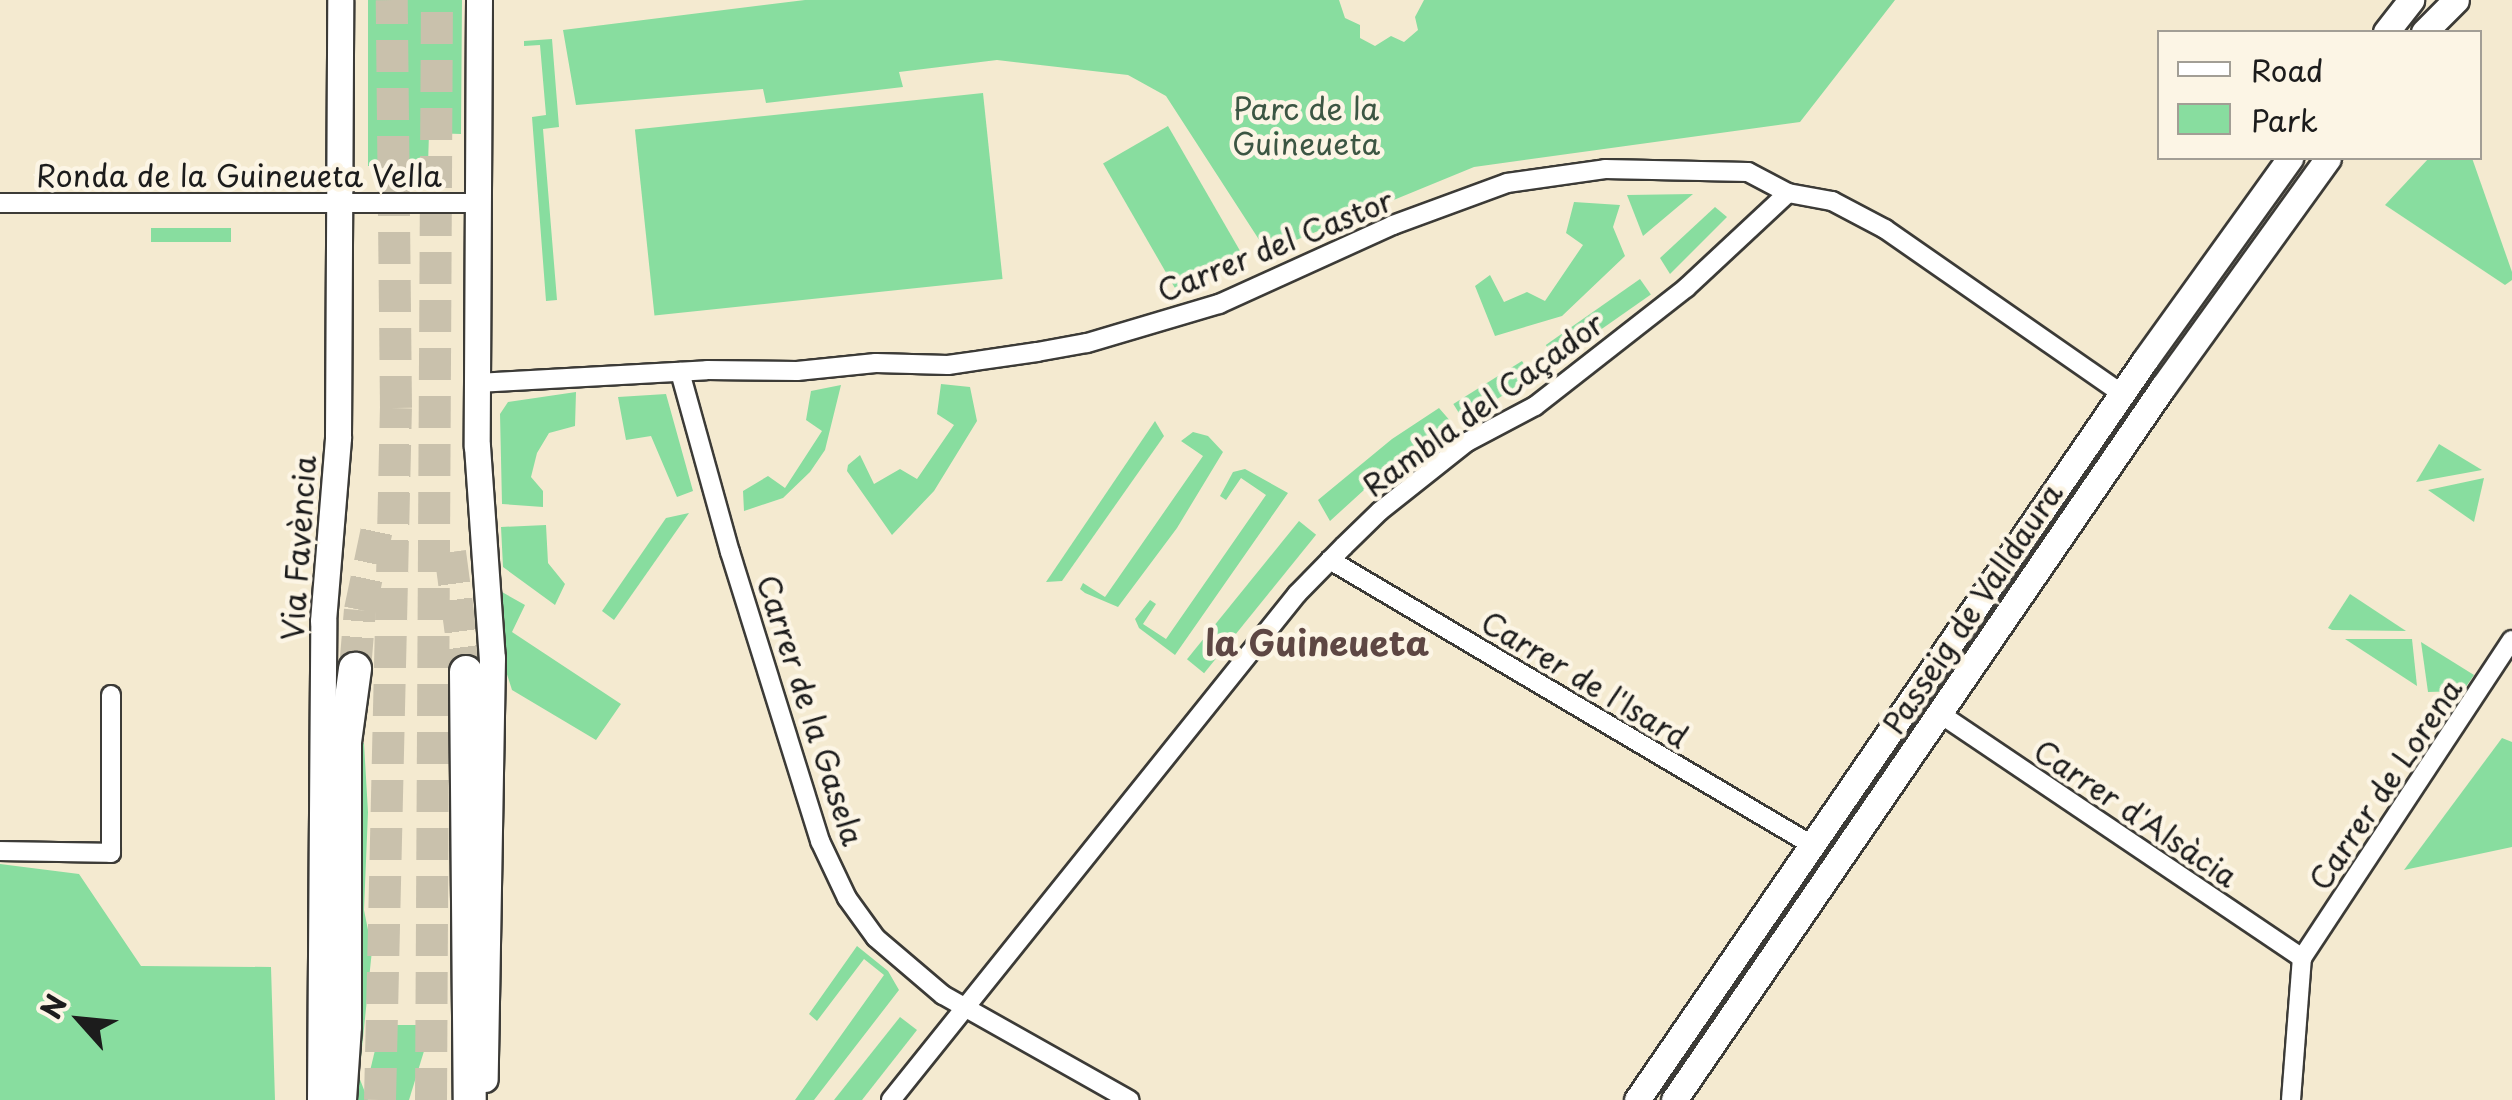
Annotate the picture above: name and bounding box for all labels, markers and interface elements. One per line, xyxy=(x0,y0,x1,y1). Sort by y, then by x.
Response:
legend xyxy=(2157,30,2482,160)
text: Road xyxy=(2251,47,2324,92)
park label: Parc de la Guineueta xyxy=(1232,90,1380,160)
text: Park xyxy=(2251,97,2318,142)
street label: Ronda de la Guineueta Vella xyxy=(36,157,442,193)
street label: Carrer del Castor xyxy=(1151,181,1399,309)
street label: Rambla del Caçador xyxy=(1354,303,1612,505)
street label: Via Favència xyxy=(274,455,322,641)
street label: Passeig de Valldaura xyxy=(1874,475,2070,741)
street label: Carrer de la Gasela xyxy=(750,568,872,852)
street label: Carrer de l'Isard xyxy=(1474,602,1696,756)
district label: la Guineueta xyxy=(1204,621,1430,663)
street label: Carrer de Lorena xyxy=(2301,671,2469,897)
street label: Carrer d'Alsàcia xyxy=(2027,732,2245,894)
north arrow xyxy=(30,970,130,1070)
text: N xyxy=(29,987,77,1026)

